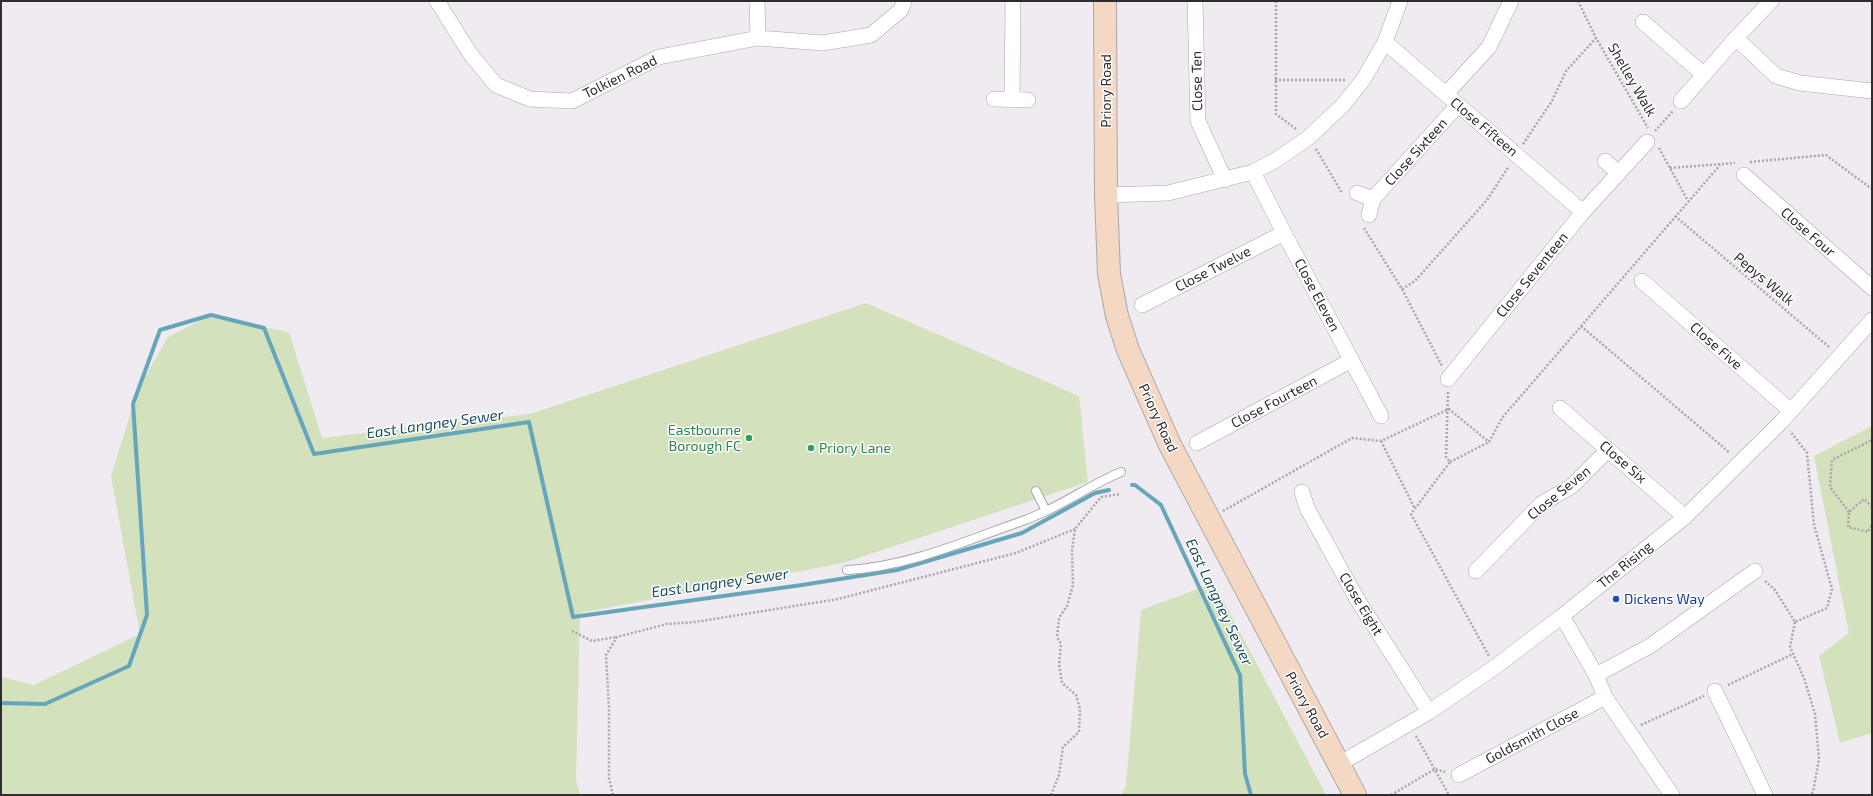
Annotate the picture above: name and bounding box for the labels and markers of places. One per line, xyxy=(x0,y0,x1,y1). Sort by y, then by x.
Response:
place label: Eastbourne Borough FC xyxy=(668,422,741,454)
marker: Eastbourne Borough FC xyxy=(744,433,754,443)
place label: Priory Lane xyxy=(819,440,891,456)
marker: Priory Lane xyxy=(806,443,816,453)
place label: Dickens Way xyxy=(1624,591,1705,607)
marker: Dickens Way xyxy=(1611,594,1621,604)

